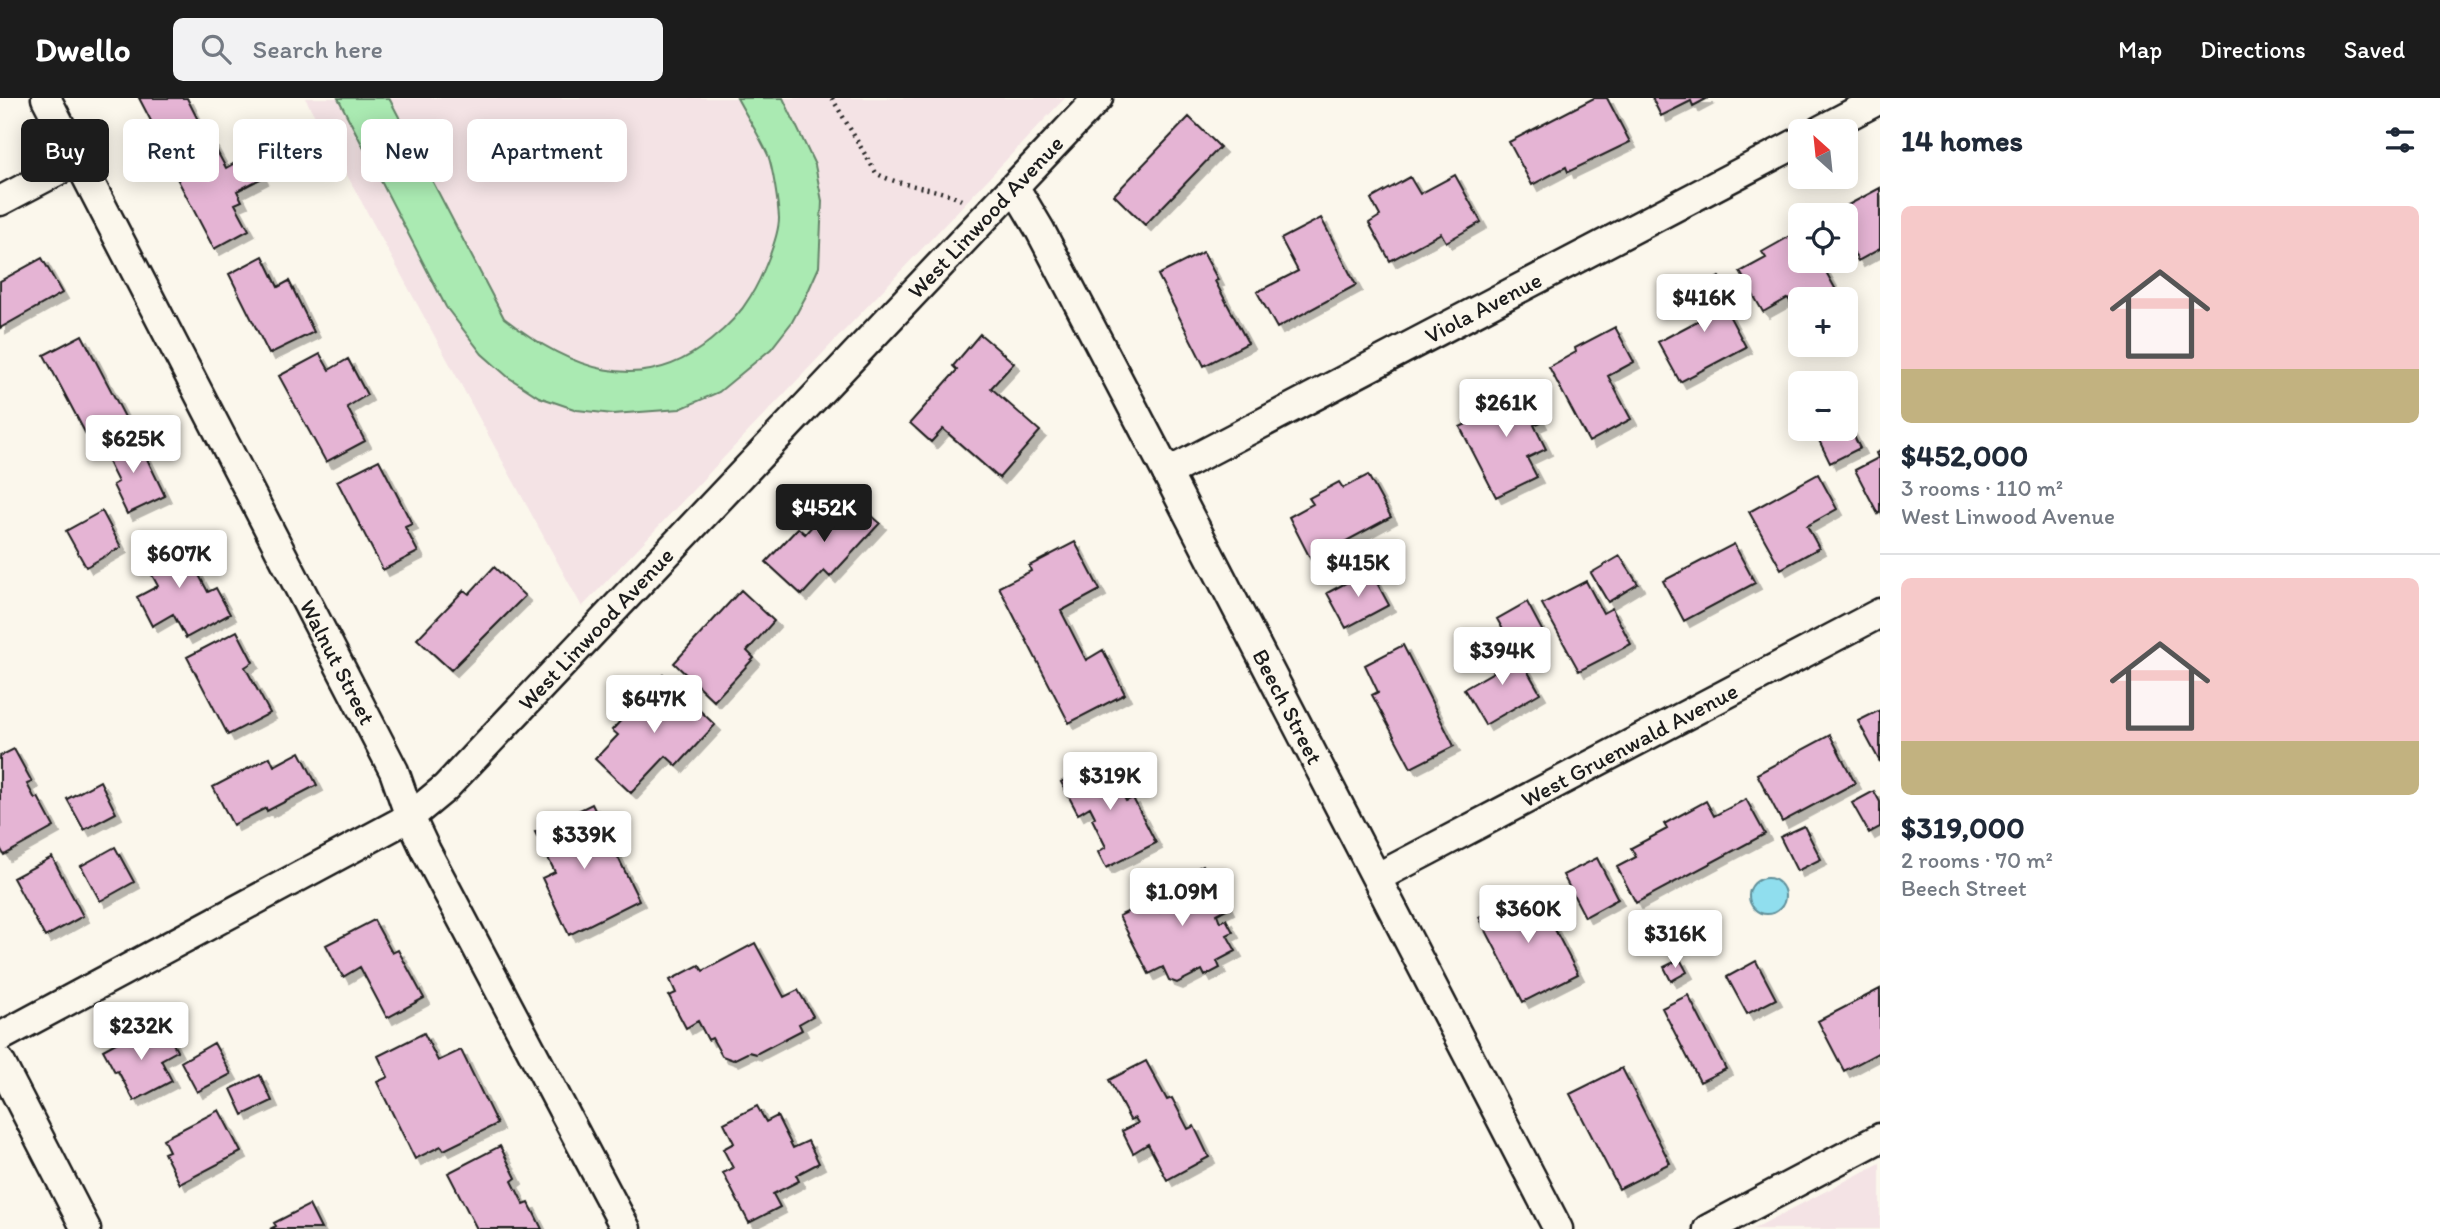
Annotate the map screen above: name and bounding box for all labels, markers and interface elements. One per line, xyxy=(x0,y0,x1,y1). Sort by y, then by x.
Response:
search box xyxy=(173,18,663,81)
text: Dwello xyxy=(35,30,131,69)
icon: search xyxy=(197,30,235,68)
text: Search here xyxy=(253,33,383,65)
text: Map xyxy=(2118,35,2162,64)
text: Directions xyxy=(2200,35,2306,64)
text: Saved xyxy=(2344,35,2405,64)
chip: Buy xyxy=(21,119,109,182)
chip: Rent xyxy=(123,119,219,182)
chip: Filters xyxy=(233,119,347,182)
chip: New xyxy=(361,119,453,182)
chip: Apartment xyxy=(467,119,627,182)
north arrow xyxy=(1788,119,1858,189)
map controls xyxy=(1788,119,1858,441)
icon: filters xyxy=(2381,121,2419,159)
text: 14 homes xyxy=(1901,122,2023,159)
street label: West Linwood Avenue xyxy=(902,130,1069,304)
button: locate xyxy=(1788,203,1858,273)
icon: home xyxy=(2097,251,2223,377)
street label: Viola Avenue xyxy=(1420,265,1546,349)
pin: $416K xyxy=(1655,274,1753,334)
text: $416K xyxy=(1672,283,1736,311)
button: + xyxy=(1788,287,1858,357)
button: − xyxy=(1788,371,1858,441)
pin: $261K xyxy=(1457,380,1555,439)
text: $261K xyxy=(1475,388,1537,416)
pin: $625K xyxy=(84,416,182,475)
text: $625K xyxy=(102,424,164,452)
text: $452,000 xyxy=(1901,437,2028,474)
text: 3 rooms · 110 m² xyxy=(1901,474,2063,502)
pin: $452K xyxy=(775,484,873,544)
text: $452K xyxy=(792,493,856,521)
text: West Linwood Avenue xyxy=(1901,502,2115,530)
pin: $607K xyxy=(130,531,228,590)
text: $607K xyxy=(147,539,211,567)
pin: $415K xyxy=(1309,540,1407,599)
street label: West Linwood Avenue xyxy=(512,541,680,716)
text: $415K xyxy=(1327,548,1389,576)
street label: Walnut Street xyxy=(294,595,382,730)
icon: home xyxy=(2097,623,2223,749)
pin: $394K xyxy=(1453,628,1551,687)
text: $394K xyxy=(1470,636,1534,664)
street label: Beech Street xyxy=(1246,644,1329,769)
pin: $647K xyxy=(605,676,703,735)
street label: West Gruenwald Avenue xyxy=(1516,676,1742,813)
text: $647K xyxy=(622,684,686,712)
pin: $319K xyxy=(1061,752,1159,812)
text: $319K xyxy=(1079,761,1141,789)
text: $319,000 xyxy=(1901,809,2025,846)
pin: $339K xyxy=(535,812,633,871)
text: $339K xyxy=(552,820,616,848)
text: 2 rooms · 70 m² xyxy=(1901,846,2053,874)
pin: $1.09M xyxy=(1125,868,1239,928)
text: Beech Street xyxy=(1901,874,2027,902)
text: $1.09M xyxy=(1146,877,1218,905)
pin: $360K xyxy=(1479,886,1577,945)
text: $360K xyxy=(1495,894,1561,922)
pin: $316K xyxy=(1626,910,1724,970)
text: $316K xyxy=(1644,919,1706,947)
pin: $232K xyxy=(92,1002,190,1062)
text: $232K xyxy=(109,1011,173,1039)

